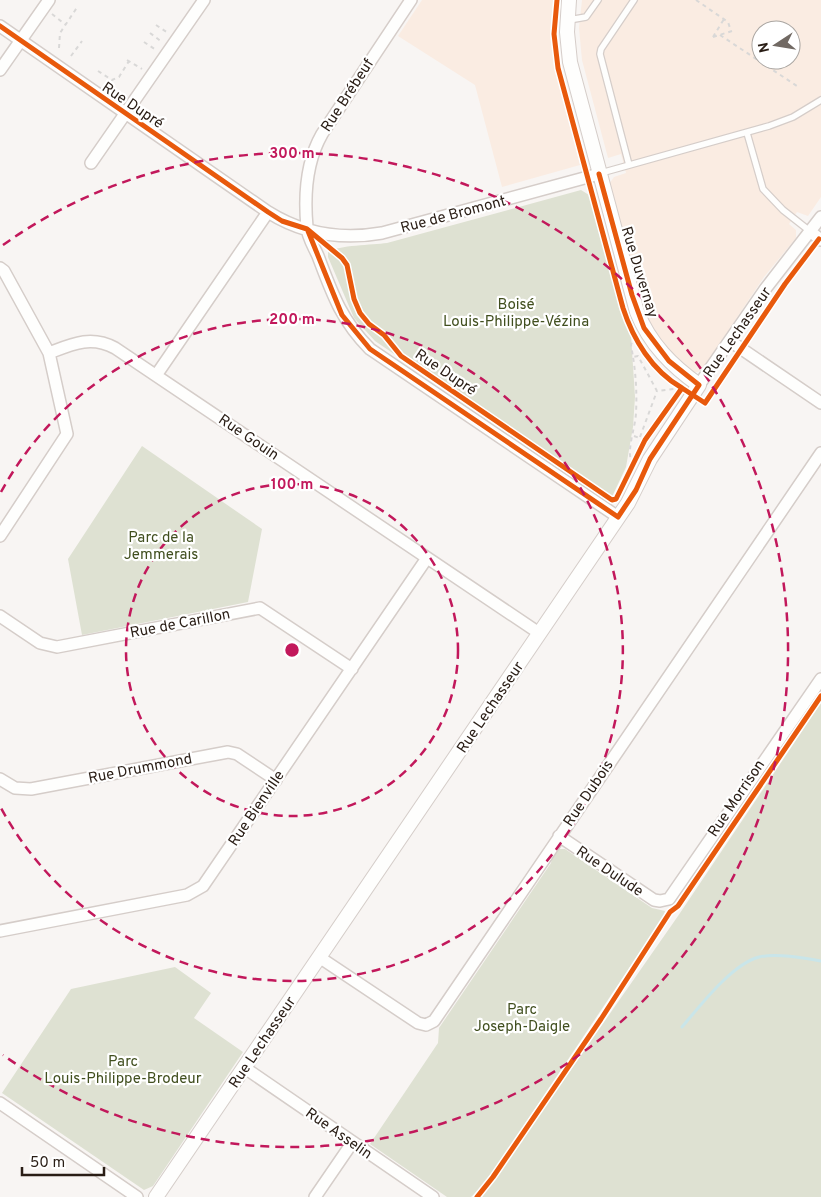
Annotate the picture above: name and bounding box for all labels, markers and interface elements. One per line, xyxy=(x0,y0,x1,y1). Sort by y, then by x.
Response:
north arrow xyxy=(751,20,801,70)
text: N xyxy=(755,41,774,54)
street label: Rue Brébeuf xyxy=(318,56,379,136)
street label: Rue Dupré xyxy=(98,79,167,134)
text: 300 m xyxy=(269,145,315,164)
street label: Rue de Bromont xyxy=(399,192,508,239)
street label: Rue Duvernay xyxy=(616,224,661,320)
street label: Rue Lechasseur xyxy=(700,284,777,382)
park label: Boisé Louis-Philippe-Vézina xyxy=(443,296,589,332)
text: 200 m xyxy=(269,311,315,330)
street label: Rue Dupré xyxy=(411,346,480,401)
street label: Rue Gouin xyxy=(214,411,282,465)
text: 100 m xyxy=(271,476,313,495)
park label: Parc de la Jemmerais xyxy=(124,529,198,565)
street label: Rue de Carillon xyxy=(129,605,232,644)
centre of rings xyxy=(283,641,301,659)
street label: Rue Lechasseur xyxy=(454,658,529,757)
street label: Rue Drummond xyxy=(87,750,194,789)
street label: Rue Dubois xyxy=(560,757,618,831)
street label: Rue Morrison xyxy=(704,757,770,841)
street label: Rue Bienville xyxy=(225,767,290,850)
street label: Rue Dulude xyxy=(572,843,646,902)
street label: Rue Lechasseur xyxy=(226,993,301,1092)
park label: Parc Joseph-Daigle xyxy=(474,1001,570,1037)
park label: Parc Louis-Philippe-Brodeur xyxy=(44,1053,202,1089)
street label: Rue Asselin xyxy=(301,1104,375,1164)
scale bar xyxy=(22,1144,105,1176)
text: 50 m xyxy=(30,1154,65,1173)

